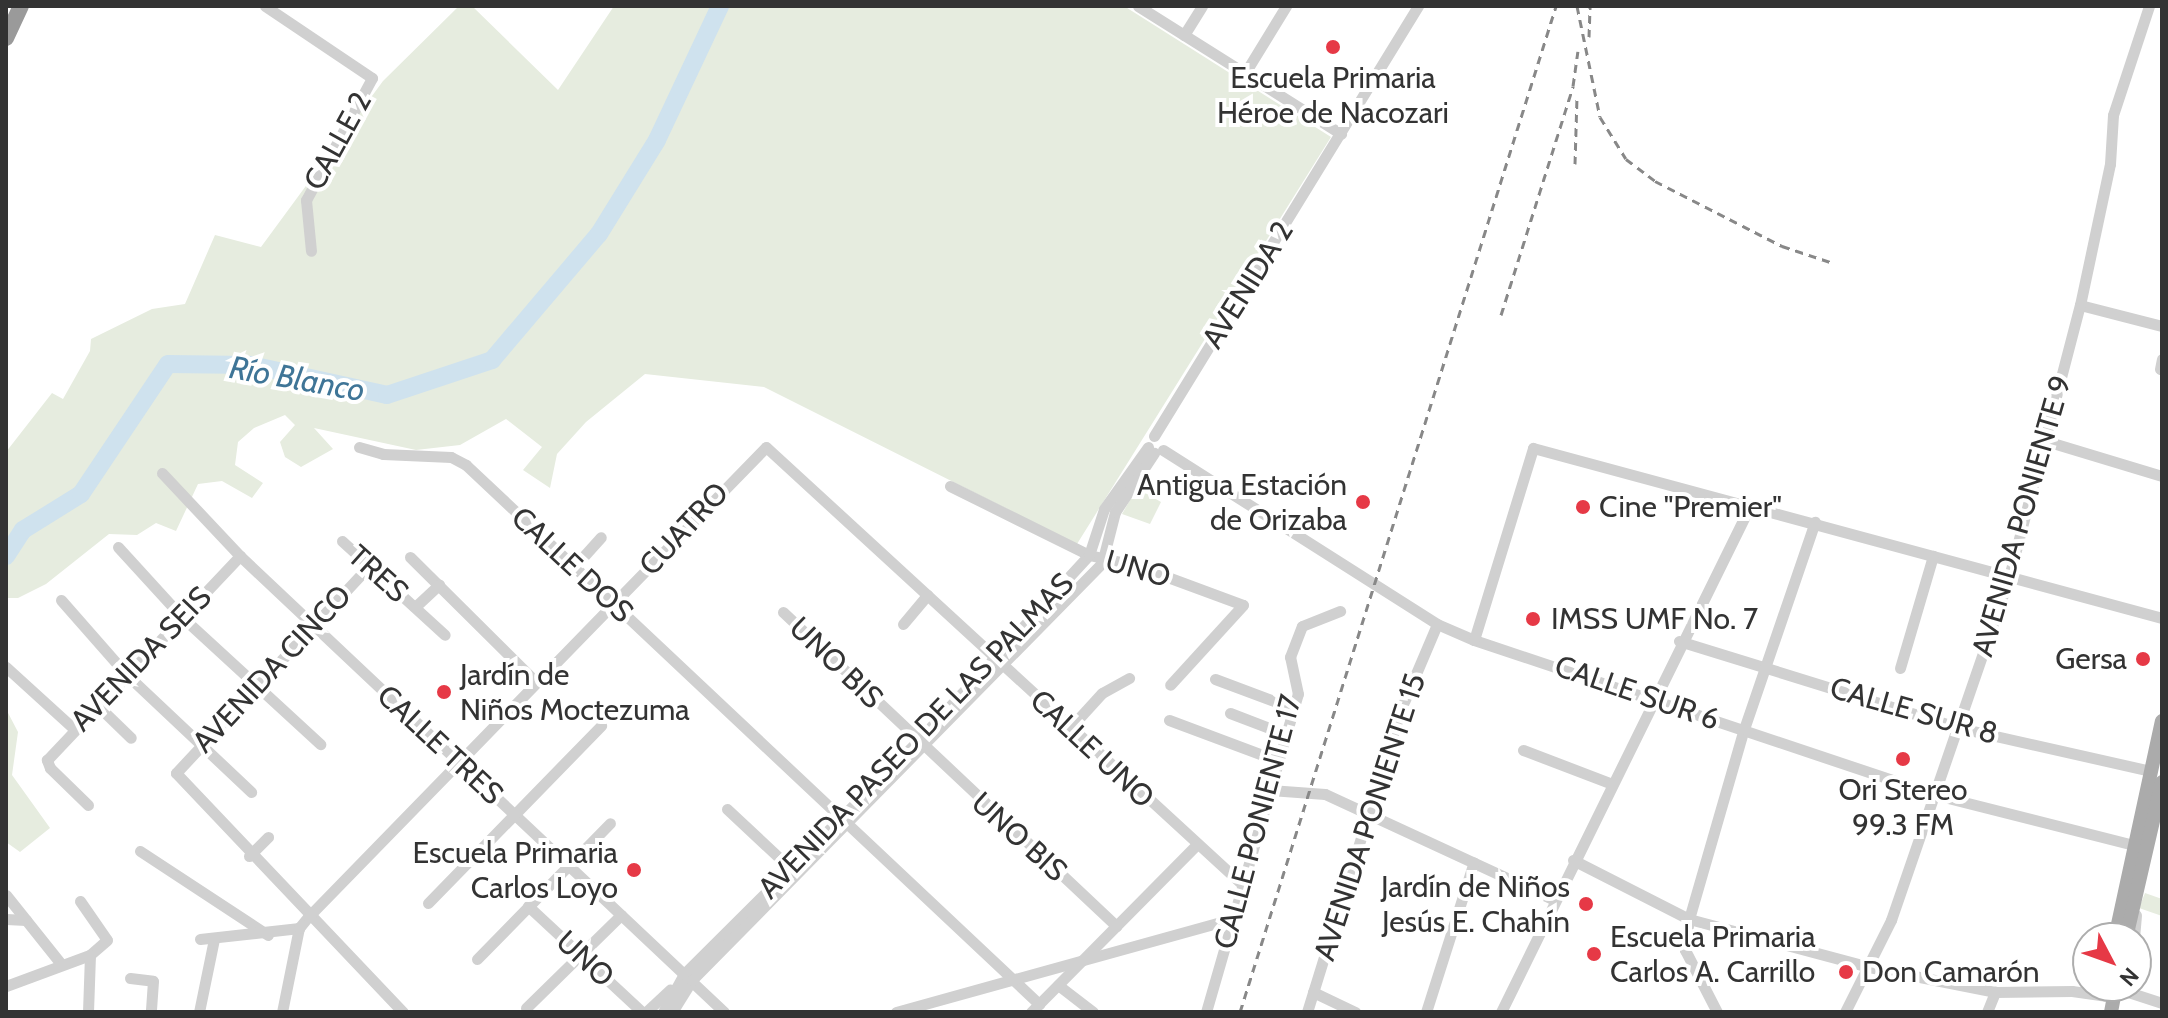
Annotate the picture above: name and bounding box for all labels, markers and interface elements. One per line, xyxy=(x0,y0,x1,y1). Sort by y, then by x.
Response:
marker: Escuela Primaria Héroe de Nacozari xyxy=(1324,38,1342,56)
place label: Escuela Primaria Héroe de Nacozari xyxy=(1217,60,1449,130)
street label: CALLE 2 xyxy=(297,86,379,196)
street label: AVENIDA 2 xyxy=(1195,215,1301,355)
water label: Río Blanco xyxy=(226,348,368,410)
street label: AVENIDA PONIENTE 9 xyxy=(1965,371,2079,661)
place label: Antigua Estación de Orizaba xyxy=(1137,467,1347,538)
street label: CUATRO xyxy=(632,475,736,583)
place label: Cine "Premier" xyxy=(1599,489,1782,525)
marker: Antigua Estación de Orizaba xyxy=(1354,493,1372,511)
marker: Cine "Premier" xyxy=(1574,498,1592,516)
street label: CALLE DOS xyxy=(504,500,640,630)
street label: TRES xyxy=(341,538,415,610)
street label: UNO xyxy=(1101,543,1175,595)
street label: AVENIDA PASEO DE LAS PALMAS xyxy=(751,566,1081,906)
street label: AVENIDA CINCO xyxy=(185,578,359,760)
street label: AVENIDA SEIS xyxy=(63,579,219,739)
place label: IMSS UMF No. 7 xyxy=(1551,601,1758,637)
marker: IMSS UMF No. 7 xyxy=(1522,608,1544,630)
street label: UNO BIS xyxy=(782,610,890,716)
place label: Gersa xyxy=(2055,641,2127,677)
street label: CALLE SUR 6 xyxy=(1550,648,1724,738)
marker: Gersa xyxy=(2134,650,2152,668)
place label: Jardín de Niños Moctezuma xyxy=(460,657,690,728)
street label: AVENIDA PONIENTE 15 xyxy=(1307,669,1433,965)
street label: CALLE SUR 8 xyxy=(1826,670,2002,752)
street label: CALLE TRES xyxy=(370,678,510,812)
marker: Jardín de Niños Moctezuma xyxy=(435,683,453,701)
street label: CALLE UNO xyxy=(1023,683,1161,815)
street label: CALLE PONIENTE 17 xyxy=(1207,691,1309,953)
marker: Ori Stereo 99.3 FM xyxy=(1894,750,1912,768)
place label: Ori Stereo 99.3 FM xyxy=(1839,772,1967,842)
street label: UNO BIS xyxy=(964,785,1074,889)
place label: Escuela Primaria Carlos Loyo xyxy=(412,835,618,906)
marker: Escuela Primaria Carlos Loyo xyxy=(625,861,643,879)
place label: Jardín de Niños Jesús E. Chahín xyxy=(1381,869,1570,940)
marker: Jardín de Niños Jesús E. Chahín xyxy=(1577,895,1595,913)
place label: Escuela Primaria Carlos A. Carrillo xyxy=(1610,919,1816,990)
north arrow xyxy=(2072,922,2152,1002)
street label: UNO xyxy=(549,923,621,995)
marker: Escuela Primaria Carlos A. Carrillo xyxy=(1585,945,1603,963)
place label: Don Camarón xyxy=(1862,954,2040,990)
text: N xyxy=(2114,962,2144,991)
marker: Don Camarón xyxy=(1837,963,1855,981)

